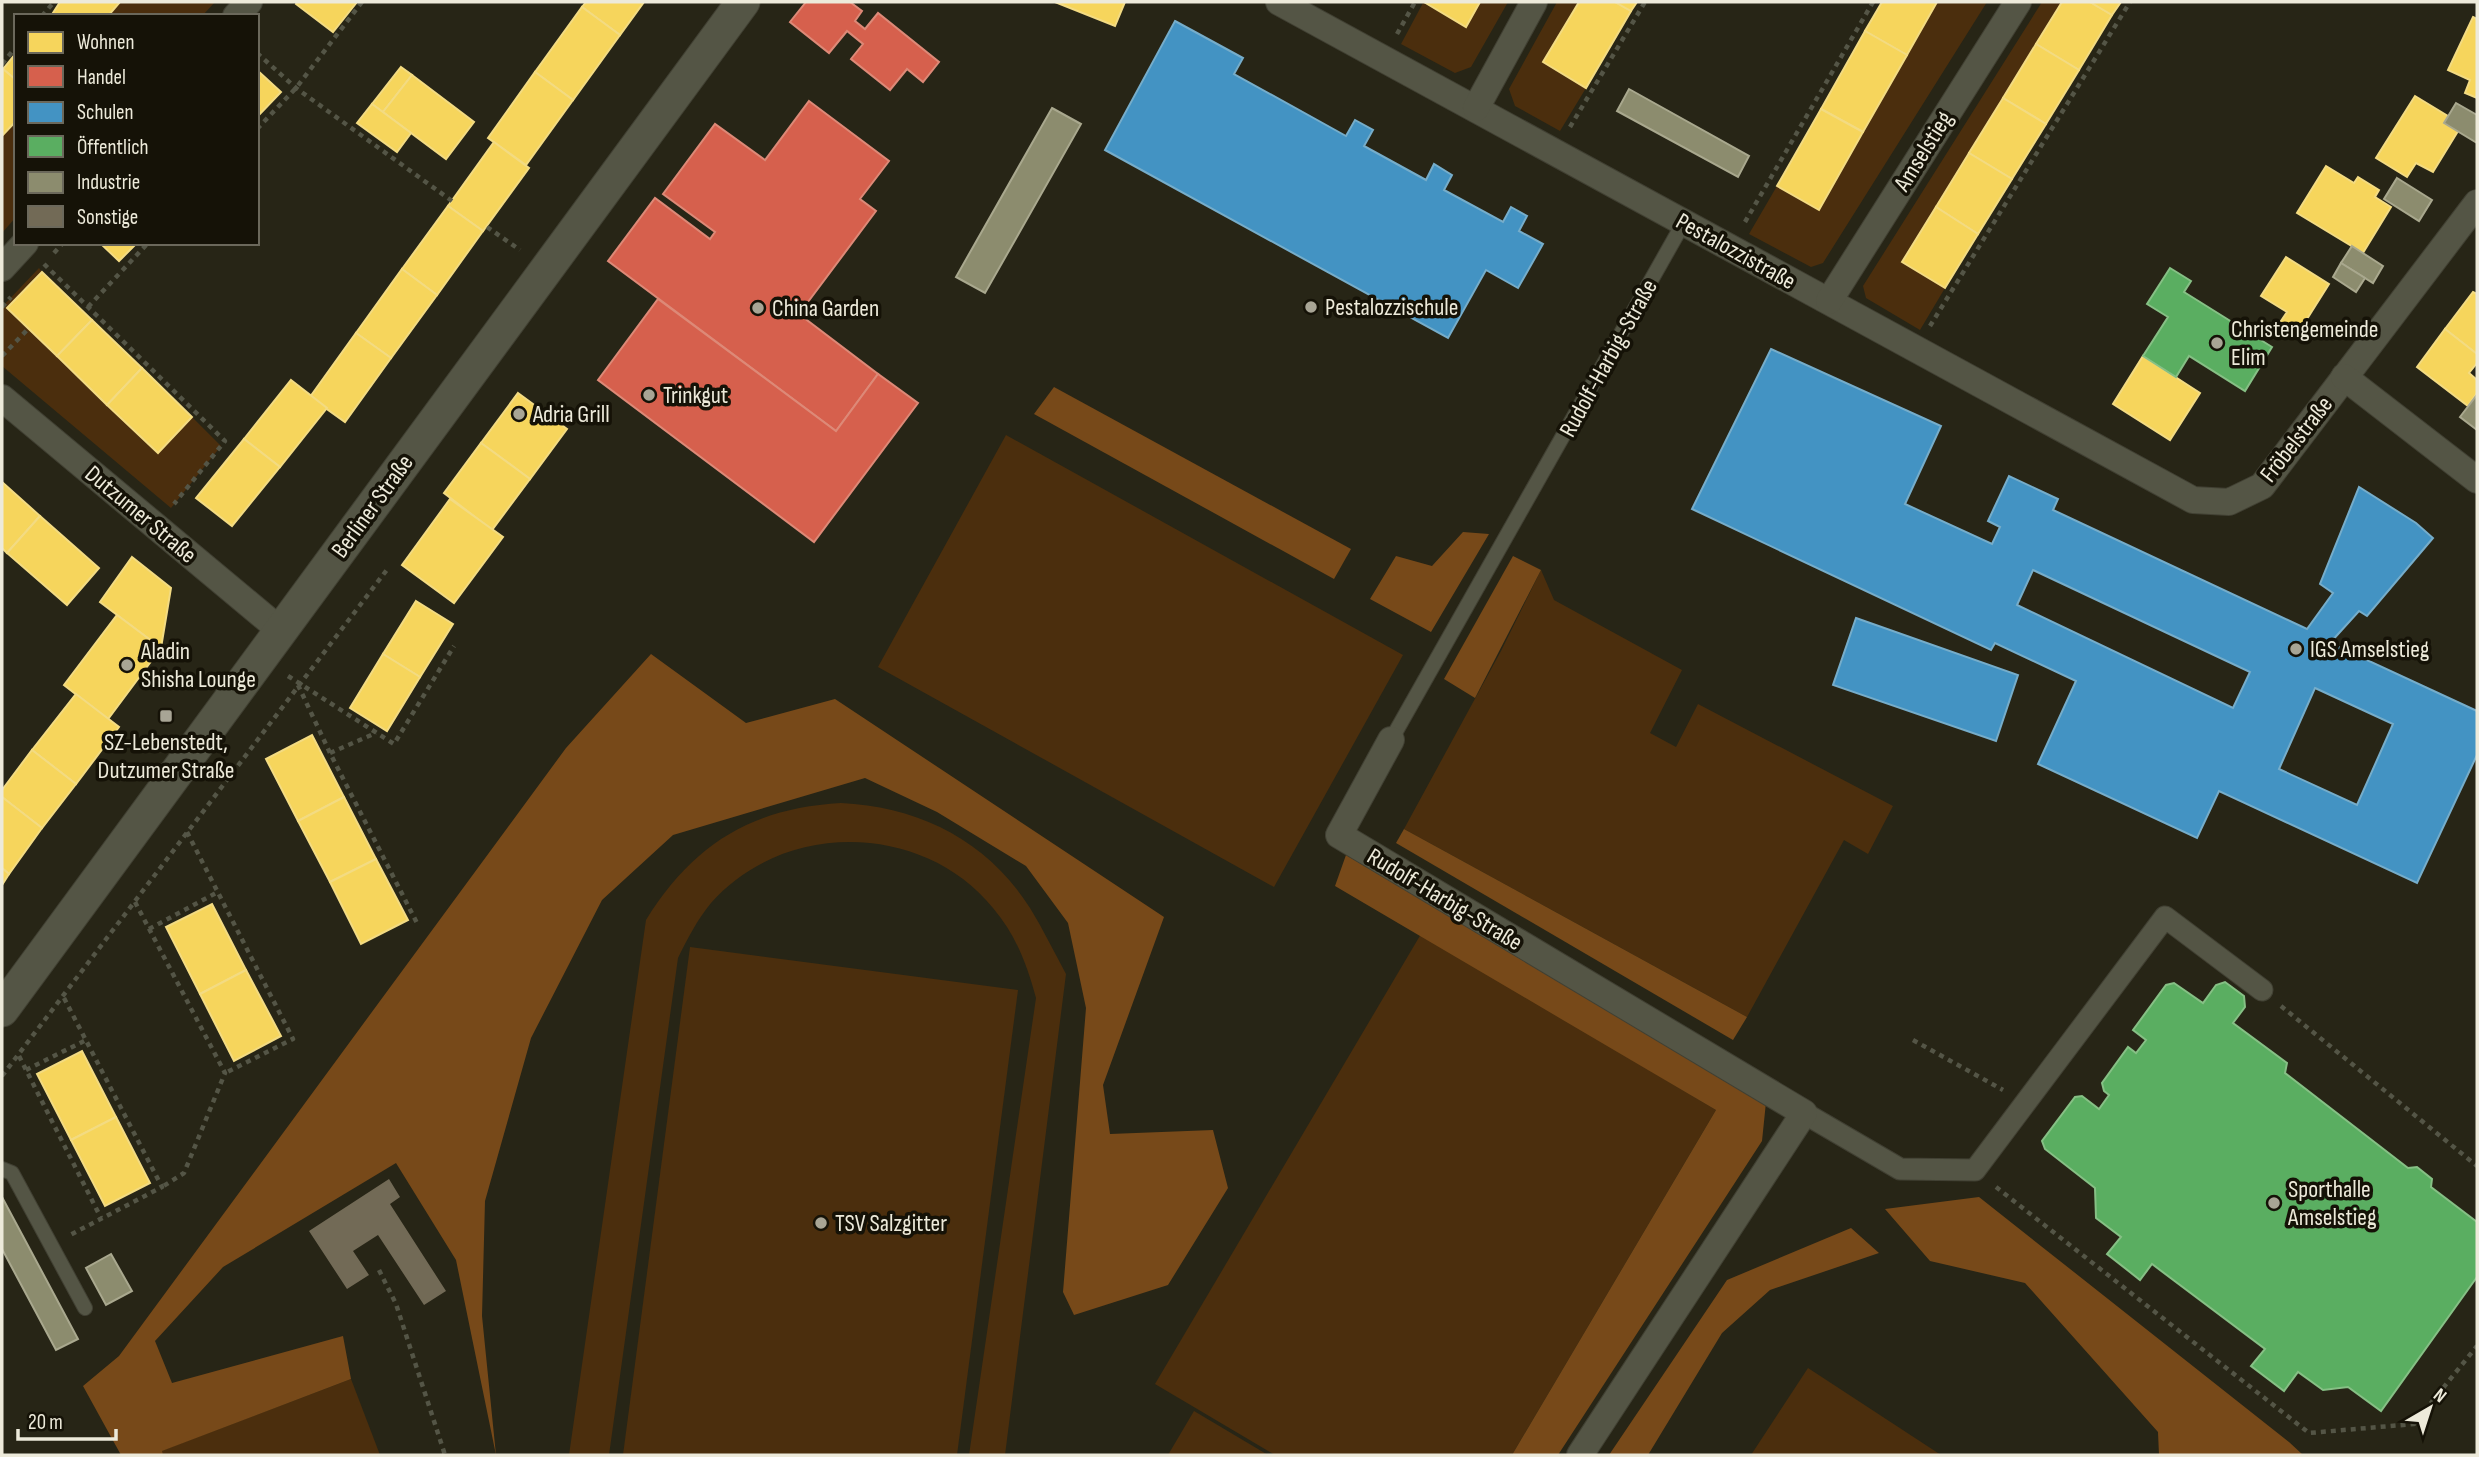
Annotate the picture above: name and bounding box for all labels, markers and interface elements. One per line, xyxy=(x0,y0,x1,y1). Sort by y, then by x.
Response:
legend xyxy=(14,14,259,245)
text: Wohnen xyxy=(77,30,134,55)
text: Handel xyxy=(77,65,126,90)
text: Schulen xyxy=(77,100,134,125)
street label: Amselstieg xyxy=(1887,106,1959,197)
text: Öffentlich xyxy=(77,135,149,160)
text: Industrie xyxy=(77,170,140,195)
text: Sonstige xyxy=(77,205,138,230)
street label: Pestalozzistraße xyxy=(1671,207,1801,296)
street label: Rudolf-Harbig-Straße xyxy=(1553,274,1664,442)
place label: Pestalozzischule xyxy=(1325,293,1458,322)
place label: China Garden xyxy=(772,294,879,323)
marker: Pestalozzischule xyxy=(1303,299,1319,315)
marker: China Garden xyxy=(750,300,766,316)
place label: Christengemeinde Elim xyxy=(2231,315,2379,372)
marker: Christengemeinde Elim xyxy=(2209,335,2225,351)
place label: Trinkgut xyxy=(663,381,728,410)
marker: Trinkgut xyxy=(641,387,657,403)
street label: Fröbelstraße xyxy=(2254,391,2339,488)
place label: Adria Grill xyxy=(532,400,610,429)
marker: Adria Grill xyxy=(511,406,527,422)
street label: Berliner Straße xyxy=(325,449,420,563)
street label: Dutzumer Straße xyxy=(79,459,202,569)
place label: IGS Amselstieg xyxy=(2310,635,2429,664)
place label: Aladin Shisha Lounge xyxy=(140,637,256,694)
marker: IGS Amselstieg xyxy=(2288,641,2304,657)
marker: Aladin Shisha Lounge xyxy=(119,657,135,673)
marker: SZ-Lebenstedt, Dutzumer Straße xyxy=(158,708,174,724)
place label: SZ-Lebenstedt, Dutzumer Straße xyxy=(98,728,234,785)
street label: Rudolf-Harbig-Straße xyxy=(1362,842,1527,957)
place label: Sporthalle Amselstieg xyxy=(2287,1175,2377,1232)
marker: Sporthalle Amselstieg xyxy=(2266,1195,2282,1211)
place label: TSV Salzgitter xyxy=(835,1209,947,1238)
marker: TSV Salzgitter xyxy=(813,1215,829,1231)
north arrow xyxy=(2395,1373,2465,1443)
text: N xyxy=(2429,1384,2451,1408)
scale bar xyxy=(18,1398,116,1442)
text: 20 m xyxy=(28,1410,63,1435)

